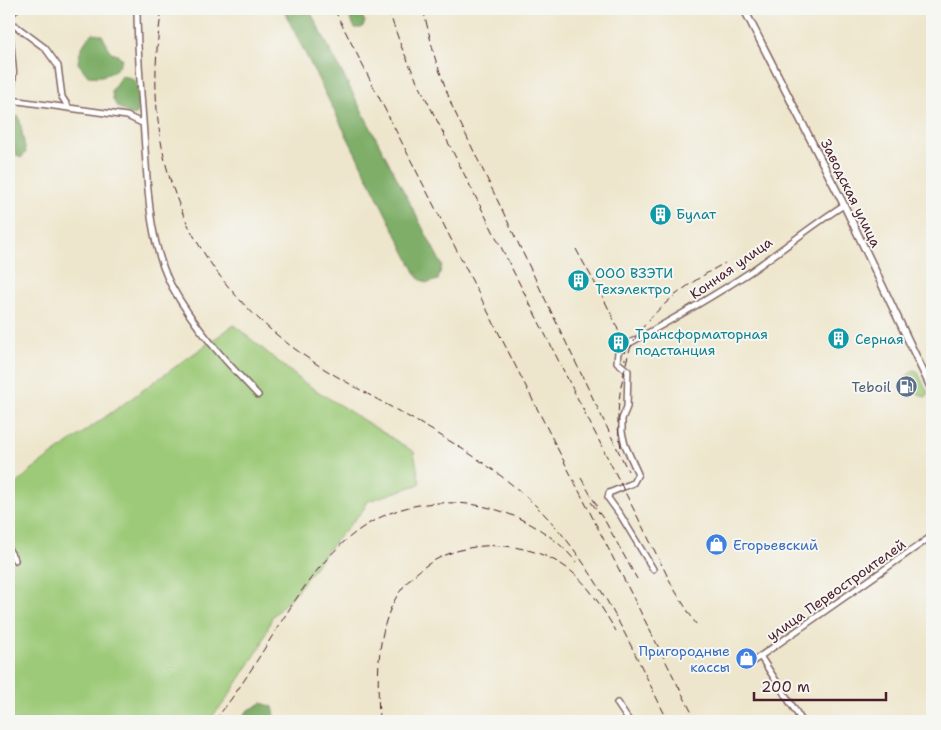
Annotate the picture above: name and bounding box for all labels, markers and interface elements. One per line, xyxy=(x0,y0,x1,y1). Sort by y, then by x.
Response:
street label: Заводская улица xyxy=(817,136,885,251)
building icon: Булат xyxy=(648,202,672,226)
place label: Булат xyxy=(676,205,717,223)
street label: Конная улица xyxy=(686,233,776,303)
place label: ООО ВЗЭТИ Техэлектро xyxy=(595,264,673,298)
building icon: ООО ВЗЭТИ Техэлектро xyxy=(567,269,591,293)
place label: Трансформаторная подстанция xyxy=(635,325,768,359)
building icon: Серная xyxy=(827,327,851,351)
building icon: Трансформаторная подстанция xyxy=(607,330,631,354)
place label: Серная xyxy=(855,330,904,348)
fuel station icon: Teboil xyxy=(895,375,919,399)
place label: Teboil xyxy=(852,378,892,396)
shop icon: Егорьевский xyxy=(705,533,729,557)
street label: улица Первостроителей xyxy=(763,535,909,645)
place label: Егорьевский xyxy=(733,536,818,554)
place label: Пригородные кассы xyxy=(639,642,730,676)
shop icon: Пригородные кассы xyxy=(734,647,758,671)
scale bar xyxy=(754,670,886,702)
text: 200 m xyxy=(761,677,810,697)

